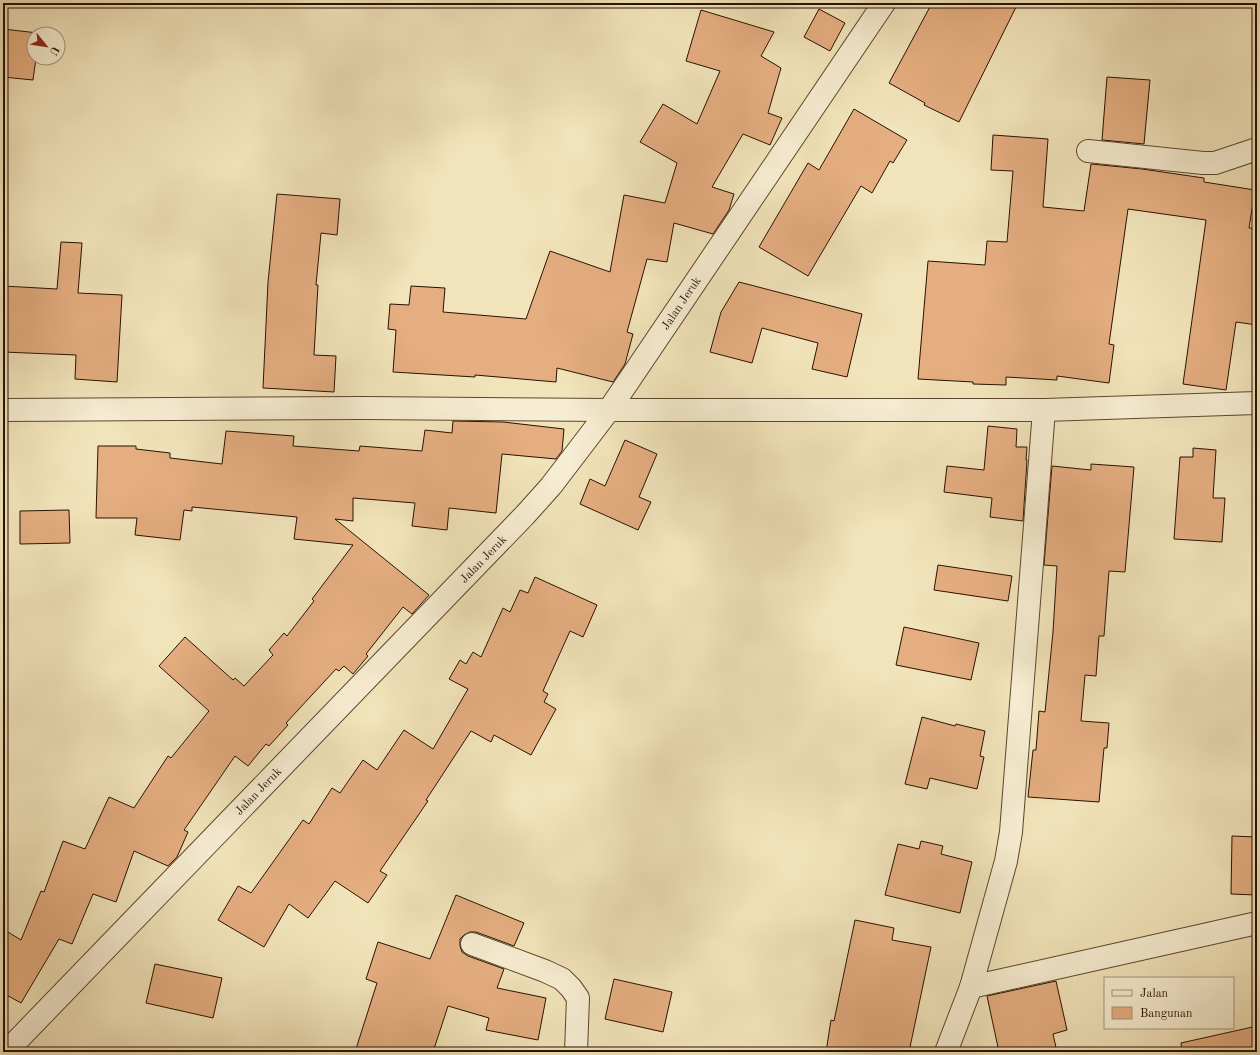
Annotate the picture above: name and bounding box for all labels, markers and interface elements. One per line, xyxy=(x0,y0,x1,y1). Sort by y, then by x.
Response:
north arrow xyxy=(26,26,66,66)
text: U xyxy=(46,44,60,57)
street label: Jalan Jeruk xyxy=(660,275,704,332)
street label: Jalan Jeruk xyxy=(458,534,509,586)
street label: Jalan Jeruk xyxy=(233,766,284,818)
legend xyxy=(1104,977,1234,1029)
text: Jalan xyxy=(1140,988,1169,1000)
text: Bangunan xyxy=(1140,1008,1193,1020)

